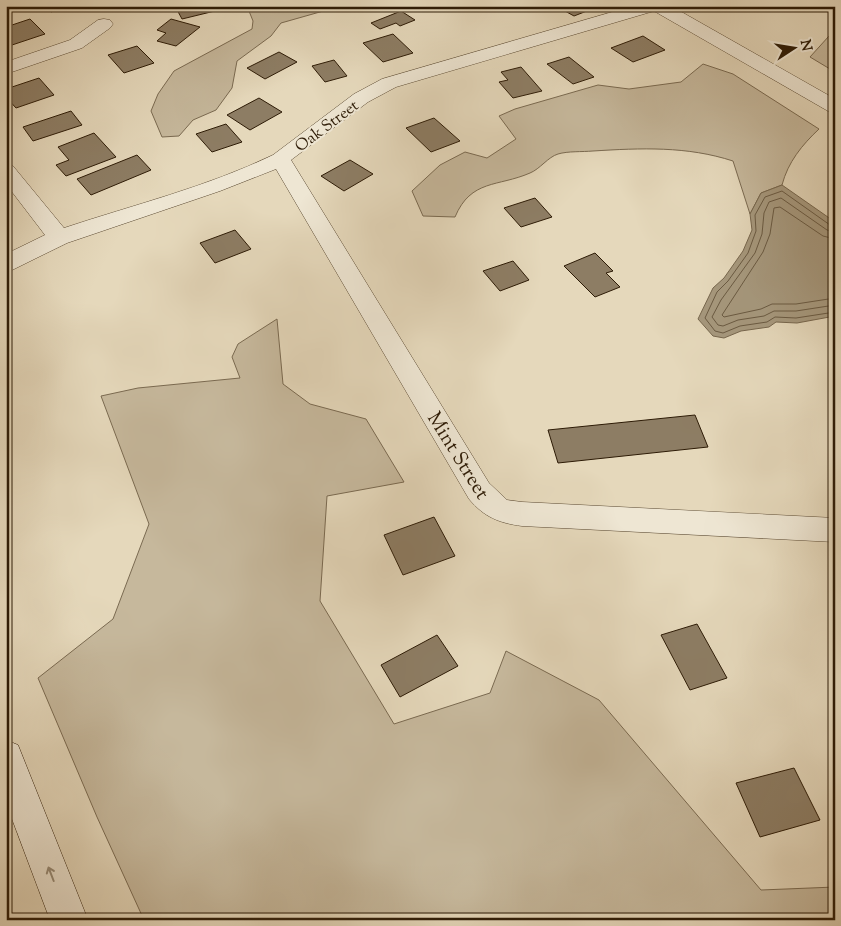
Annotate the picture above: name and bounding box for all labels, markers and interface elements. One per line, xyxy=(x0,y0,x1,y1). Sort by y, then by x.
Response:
north arrow xyxy=(768,22,818,72)
text: N xyxy=(794,38,816,53)
street label: Oak Street xyxy=(291,95,365,159)
street label: Mint Street xyxy=(419,407,495,506)
one-way arrow xyxy=(46,867,56,882)

